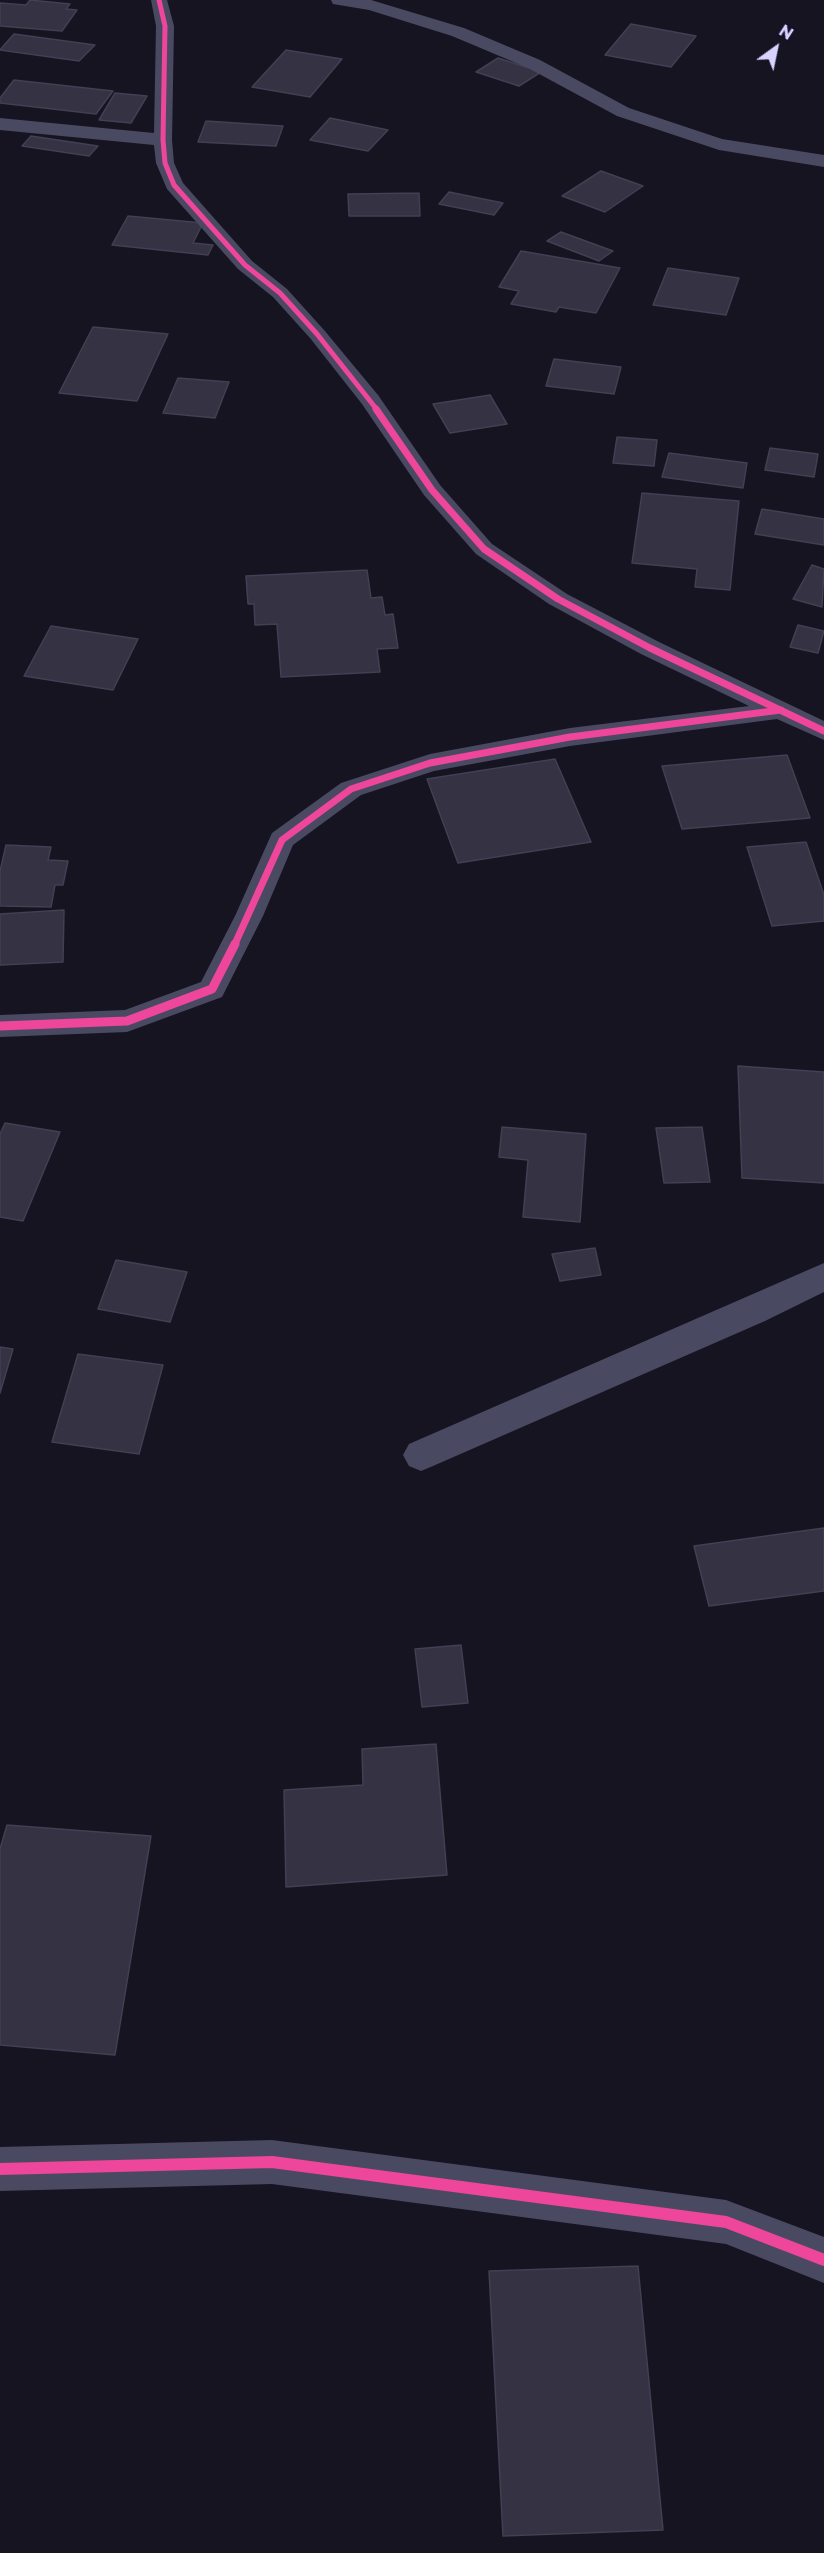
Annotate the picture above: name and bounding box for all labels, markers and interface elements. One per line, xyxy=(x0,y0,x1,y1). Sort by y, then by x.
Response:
north arrow xyxy=(746,18,806,78)
text: N xyxy=(775,21,797,44)

